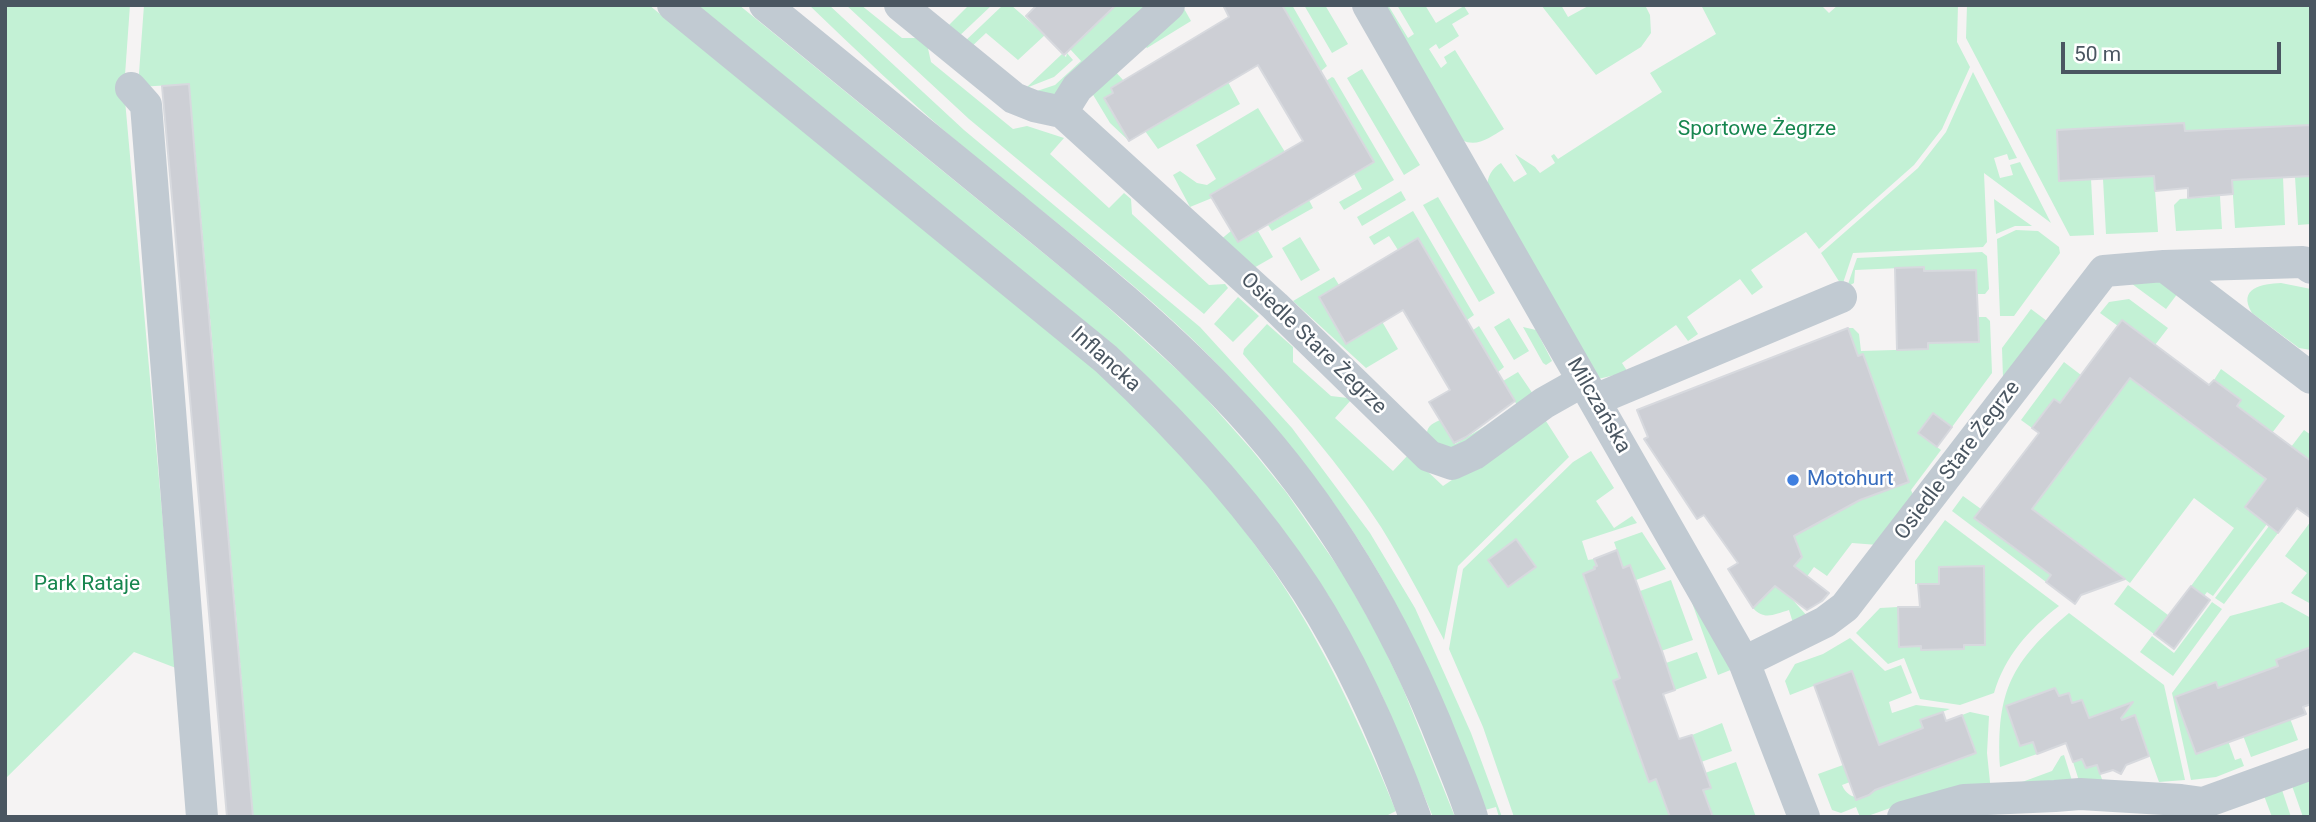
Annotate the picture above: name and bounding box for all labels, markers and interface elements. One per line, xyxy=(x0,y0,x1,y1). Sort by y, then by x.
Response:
scale bar xyxy=(2064,28,2284,72)
text: 50 m xyxy=(2074,42,2121,66)
park label: Sportowe Żegrze xyxy=(1678,117,1836,143)
street label: Osiedle Stare Żegrze xyxy=(1235,268,1391,420)
street label: Inflancka xyxy=(1065,322,1145,398)
street label: Milczańska xyxy=(1561,354,1635,458)
street label: Osiedle Stare Żegrze xyxy=(1890,376,2026,546)
place label: Motohurt xyxy=(1807,467,1894,493)
marker: Motohurt xyxy=(1785,472,1801,488)
park label: Park Rataje xyxy=(34,572,140,598)

